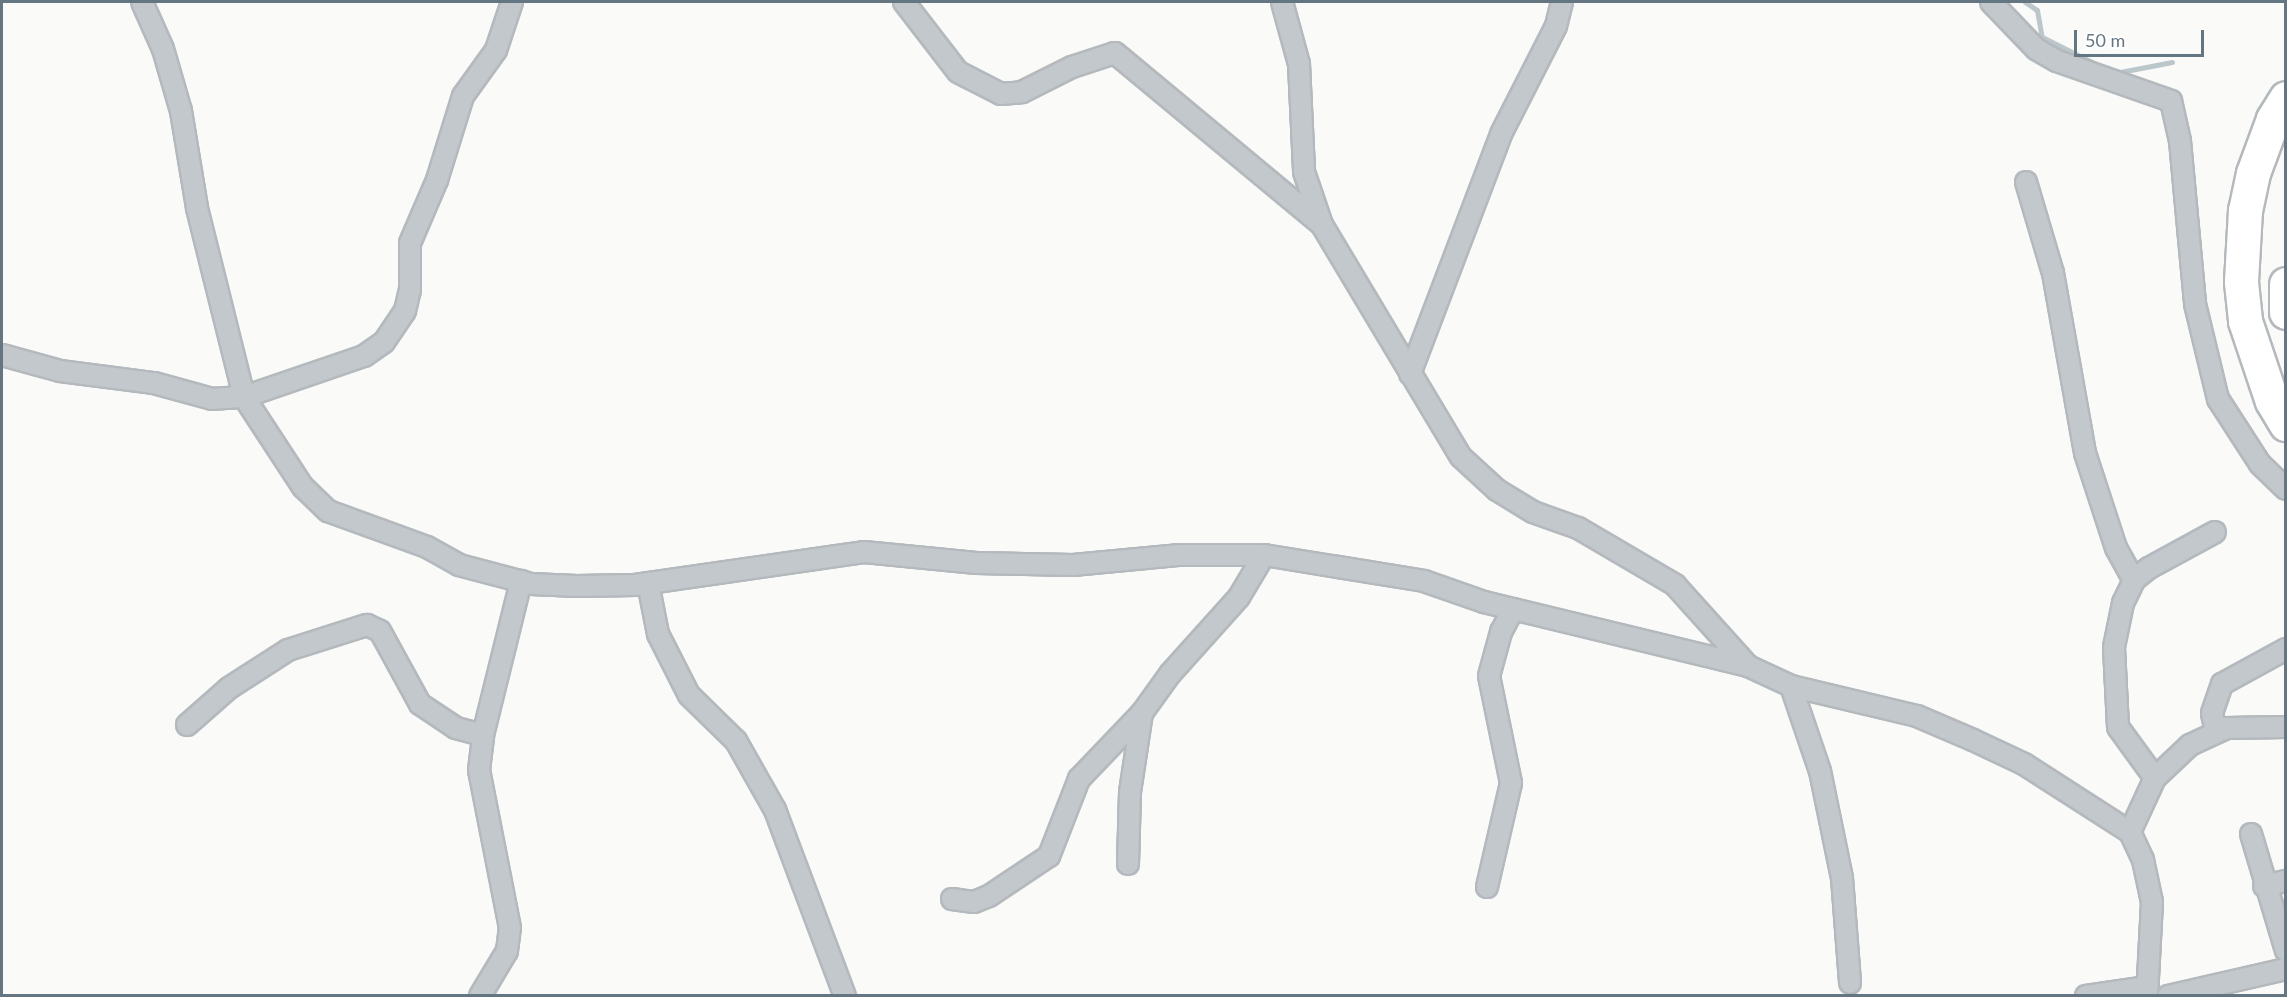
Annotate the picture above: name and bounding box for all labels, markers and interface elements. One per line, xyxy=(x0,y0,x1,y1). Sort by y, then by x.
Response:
scale bar xyxy=(2077,18,2208,56)
text: 50 m xyxy=(2085,29,2125,51)

